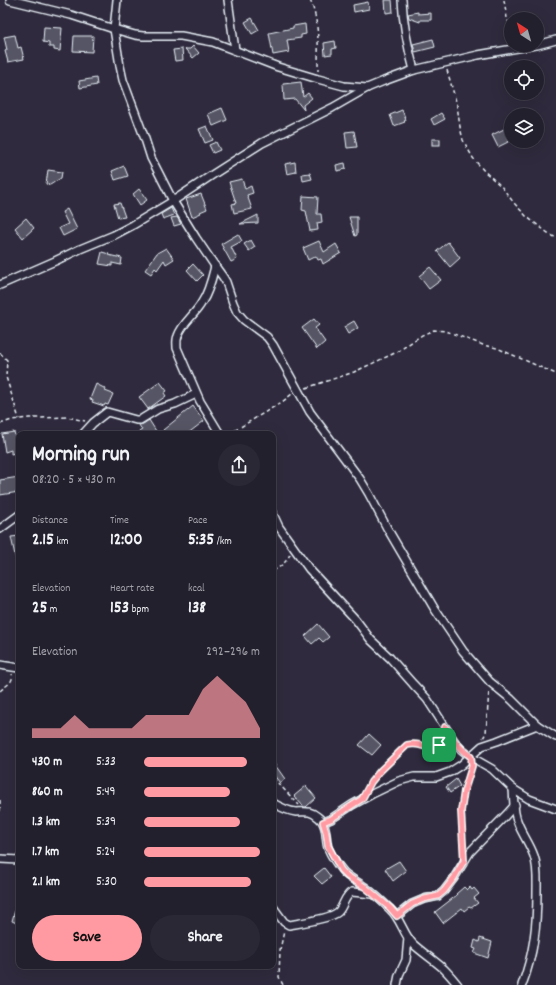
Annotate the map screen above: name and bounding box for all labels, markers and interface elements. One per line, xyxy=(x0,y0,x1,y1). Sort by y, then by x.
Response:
north arrow xyxy=(504,12,544,52)
map controls xyxy=(504,12,544,148)
button: locate xyxy=(504,60,544,100)
button: layers xyxy=(504,108,544,148)
text: Morning run xyxy=(32,440,130,471)
button: share xyxy=(218,444,260,486)
text: 08:20 · 5 × 430 m xyxy=(32,471,115,490)
text: Distance xyxy=(32,513,68,529)
text: Time xyxy=(110,513,129,529)
text: Pace xyxy=(188,513,207,529)
text: 2.15 xyxy=(32,529,54,553)
text: 12:00 xyxy=(110,529,143,553)
text: 5:35 xyxy=(188,529,214,553)
text: km xyxy=(54,534,68,550)
text: /km xyxy=(214,534,232,550)
text: Elevation xyxy=(32,581,70,597)
text: Heart rate xyxy=(110,581,154,597)
text: kcal xyxy=(188,581,205,597)
text: 25 xyxy=(32,597,47,621)
text: 153 xyxy=(110,597,129,621)
text: 138 xyxy=(188,597,206,621)
text: m xyxy=(47,602,57,618)
text: bpm xyxy=(129,602,149,618)
text: Elevation xyxy=(32,643,77,662)
text: 292–296 m xyxy=(206,643,260,662)
pin xyxy=(422,728,456,762)
icon: arrive xyxy=(428,734,450,756)
text: 430 m xyxy=(32,753,62,772)
text: 5:33 xyxy=(96,753,116,772)
text: 860 m xyxy=(32,783,63,802)
text: 5:49 xyxy=(96,783,116,802)
text: 1.3 km xyxy=(32,813,60,832)
text: 5:39 xyxy=(96,813,116,832)
text: 1.7 km xyxy=(32,843,59,862)
text: 5:24 xyxy=(96,843,115,862)
text: 2.1 km xyxy=(32,873,60,892)
text: 5:30 xyxy=(96,873,117,892)
button: Save xyxy=(32,915,142,961)
button: Share xyxy=(150,915,260,961)

